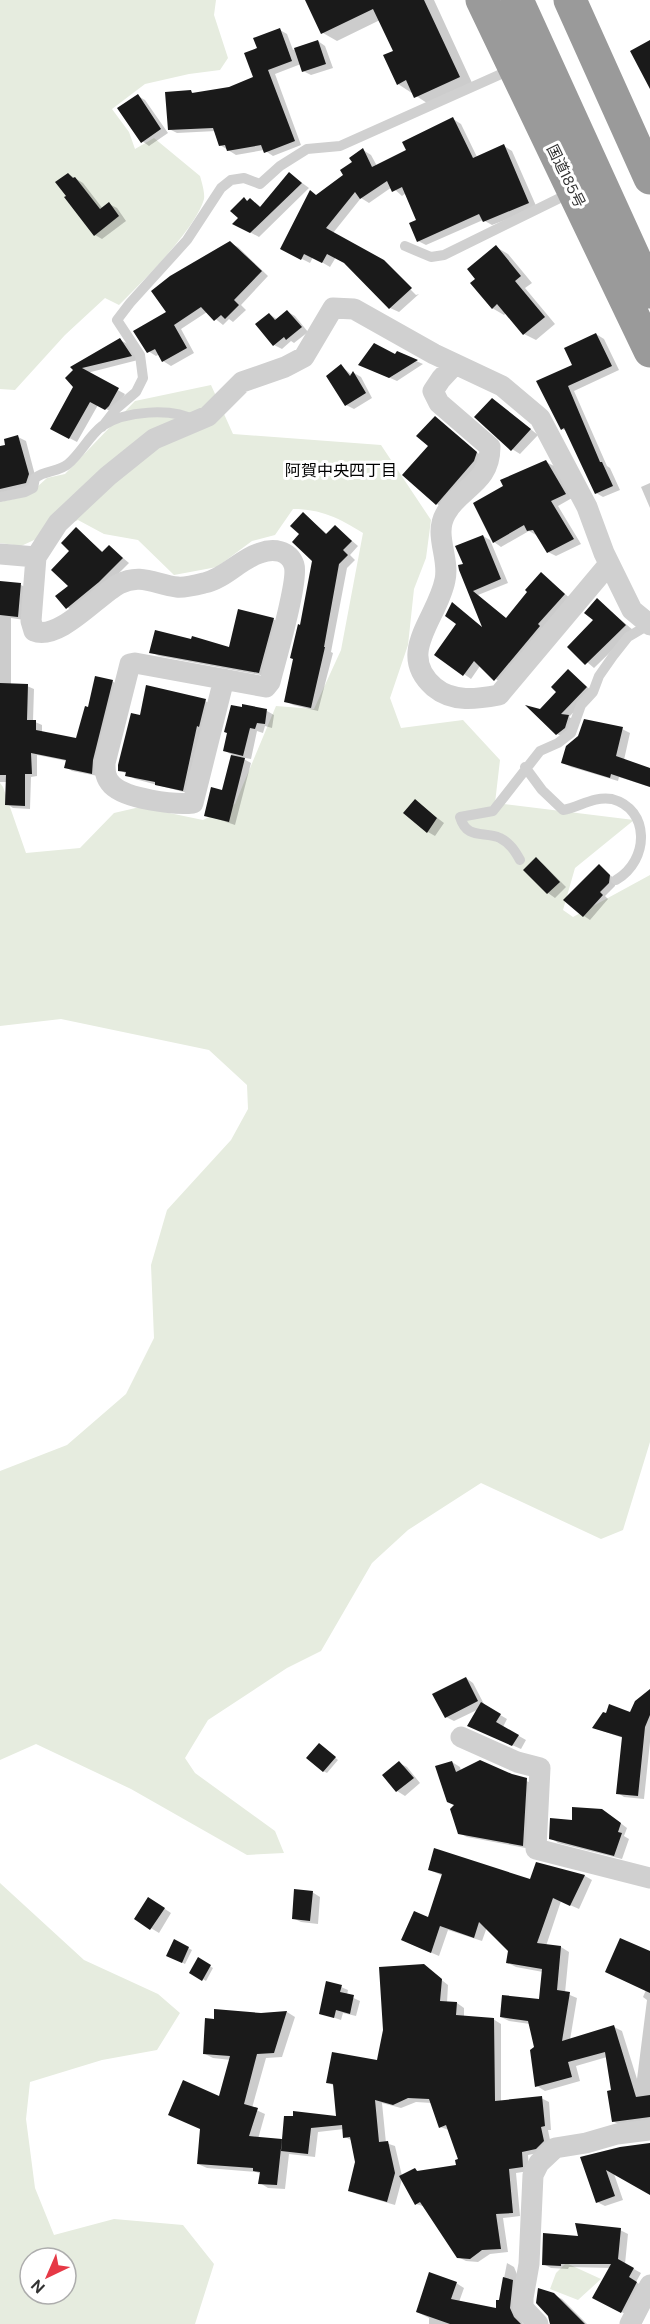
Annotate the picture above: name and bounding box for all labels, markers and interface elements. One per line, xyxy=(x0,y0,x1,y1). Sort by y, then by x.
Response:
street label: 国道185号 xyxy=(542,141,590,211)
district label: 阿賀中央四丁目 xyxy=(285,460,397,481)
north arrow xyxy=(18,2246,78,2306)
text: N xyxy=(26,2275,49,2298)

